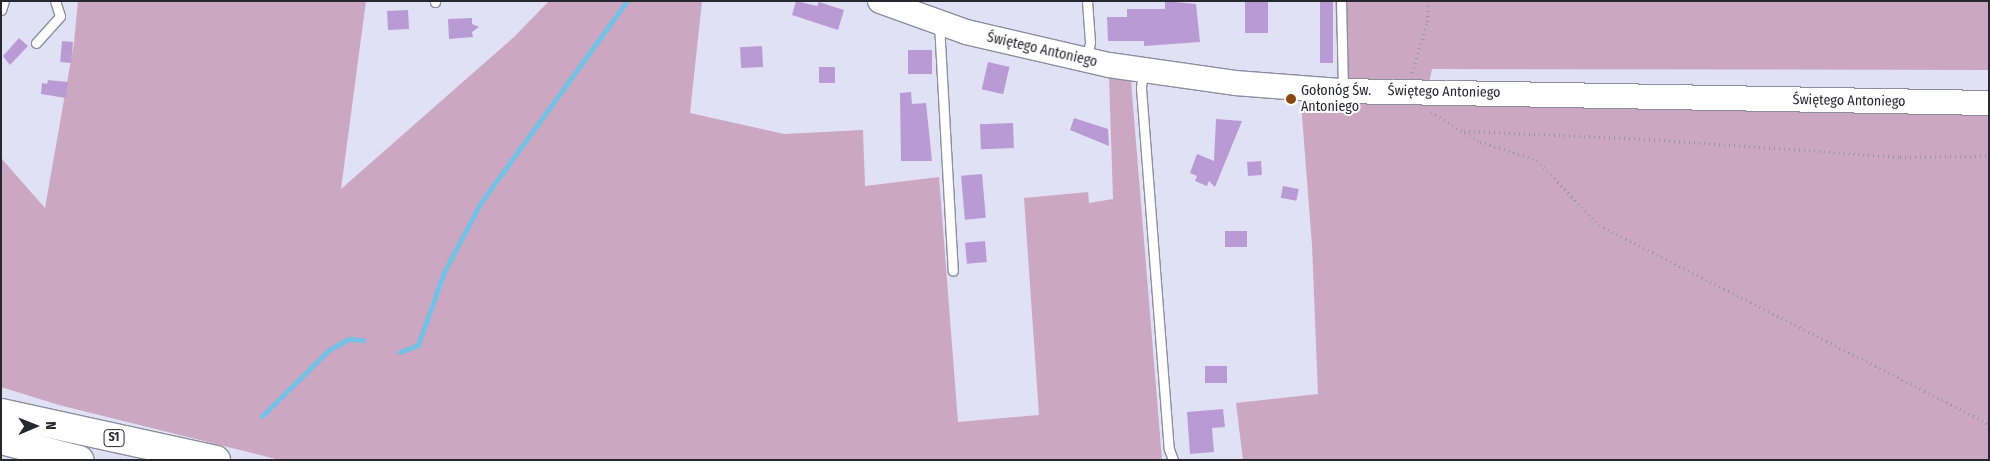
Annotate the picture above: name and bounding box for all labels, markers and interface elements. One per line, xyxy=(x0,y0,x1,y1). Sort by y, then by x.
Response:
street label: Świętego Antoniego xyxy=(985,29,1099,71)
place label: Gołonóg Św. Antoniego xyxy=(1301,83,1371,115)
street label: Świętego Antoniego xyxy=(1387,83,1501,101)
street label: Świętego Antoniego xyxy=(1792,92,1906,110)
marker: Gołonóg Św. Antoniego xyxy=(1285,93,1297,105)
north arrow xyxy=(10,401,60,451)
text: N xyxy=(42,421,59,430)
road number: S1 xyxy=(103,428,125,448)

